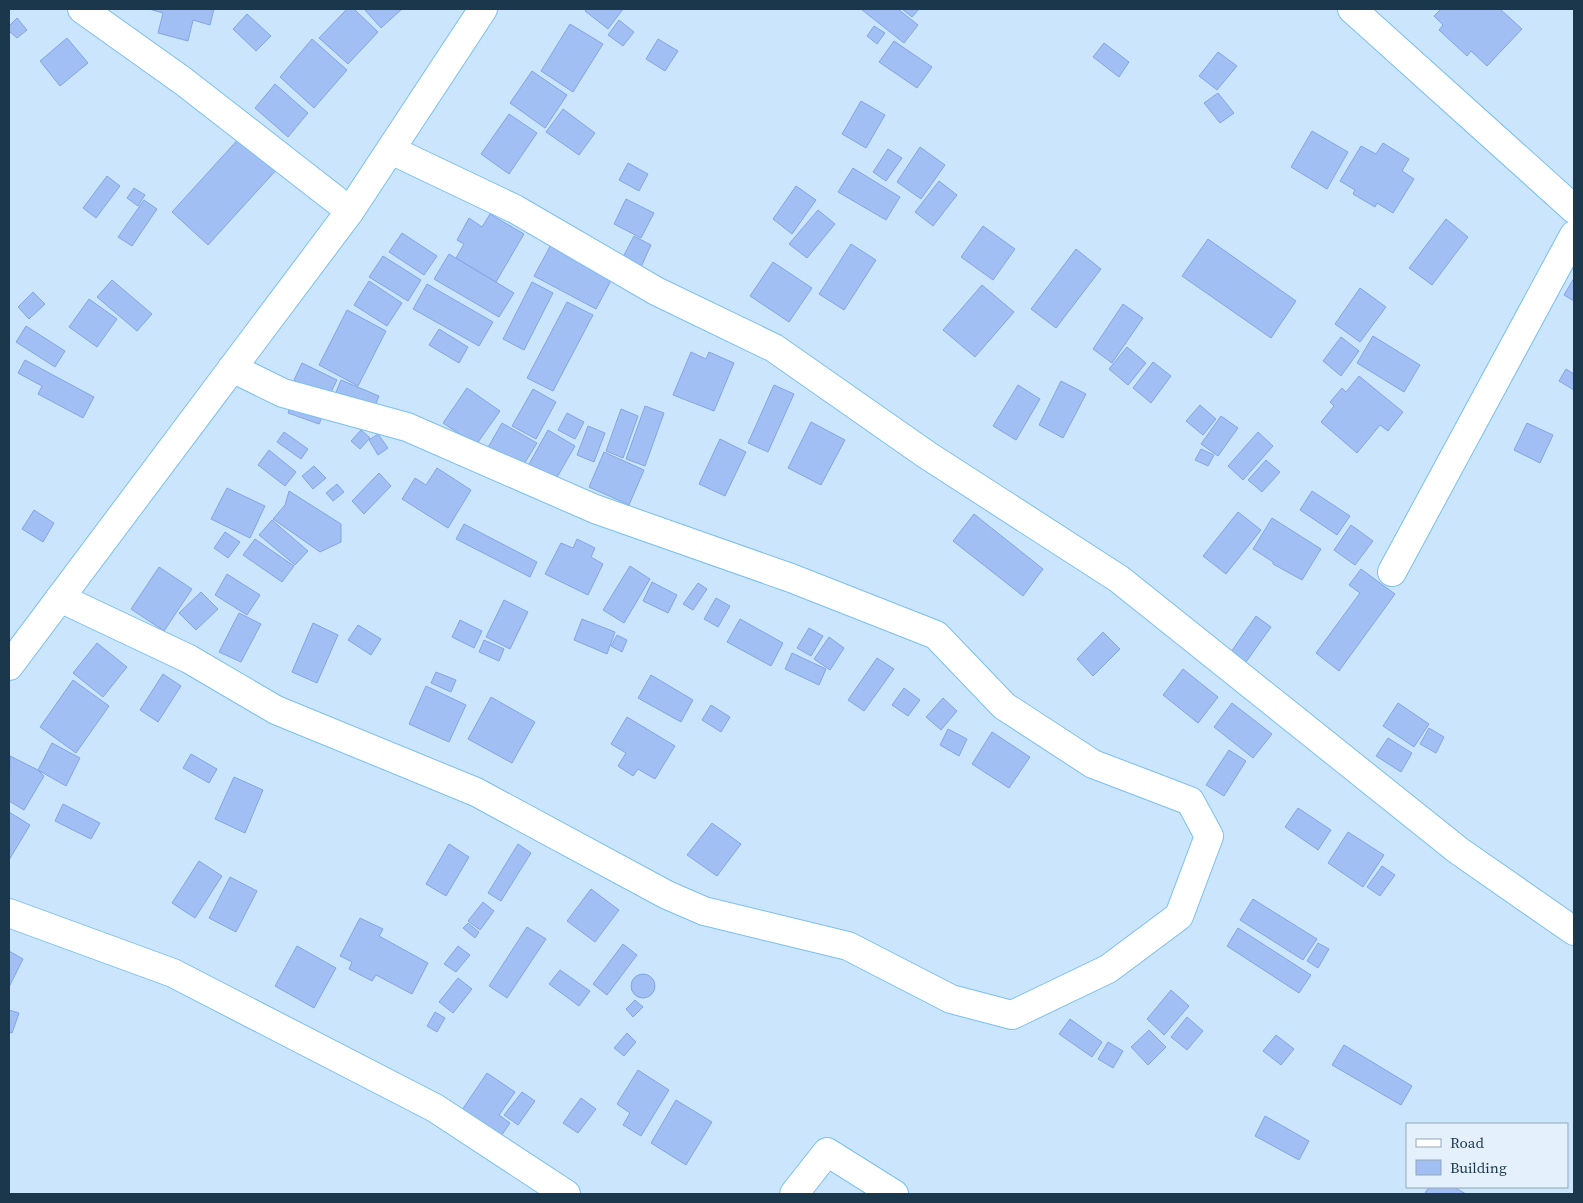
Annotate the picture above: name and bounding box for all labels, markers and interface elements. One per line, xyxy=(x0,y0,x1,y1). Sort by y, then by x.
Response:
legend xyxy=(1406,1123,1568,1188)
text: Road xyxy=(1450,1132,1484,1153)
text: Building xyxy=(1450,1157,1507,1178)

